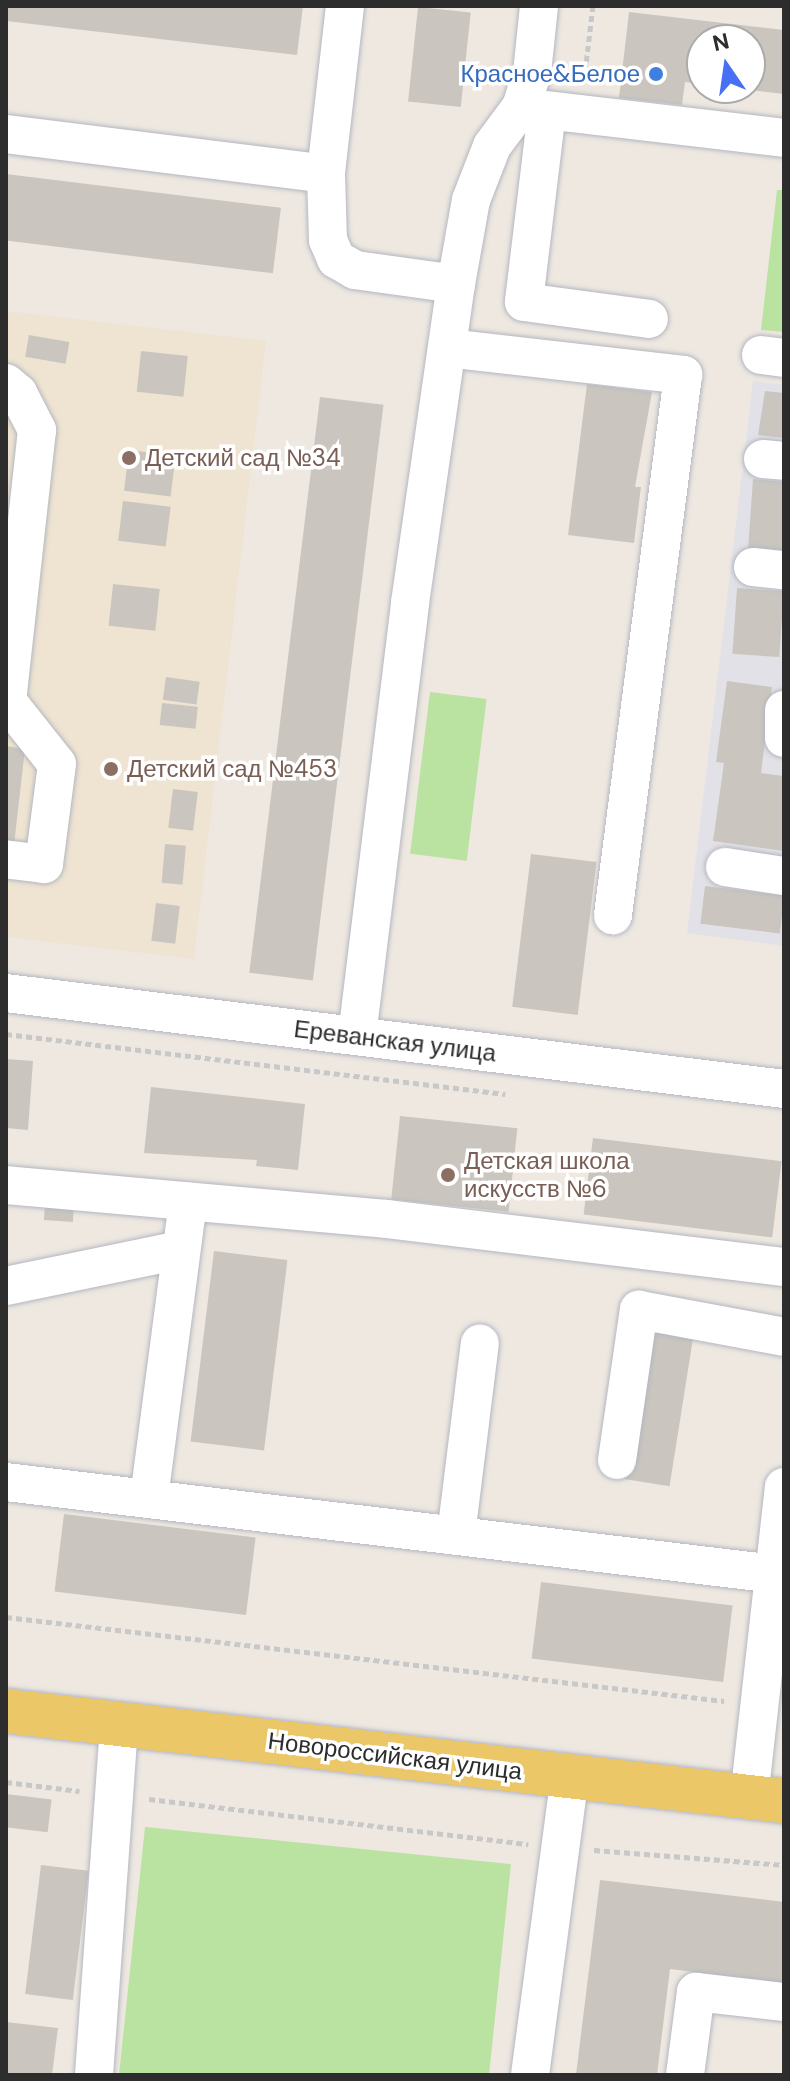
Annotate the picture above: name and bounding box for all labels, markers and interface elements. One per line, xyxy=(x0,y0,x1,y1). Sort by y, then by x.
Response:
north arrow xyxy=(686,24,766,104)
text: N xyxy=(710,26,732,58)
place label: Красное&Белое xyxy=(460,60,640,88)
marker: Красное&Белое xyxy=(647,65,665,83)
place label: Детский сад №34 xyxy=(145,444,340,472)
marker: Детский сад №34 xyxy=(120,449,138,467)
place label: Детский сад №453 xyxy=(127,755,337,783)
marker: Детский сад №453 xyxy=(102,760,120,778)
street label: Ереванская улица xyxy=(292,1014,498,1068)
place label: Детская школа искусств №6 xyxy=(464,1147,629,1203)
marker: Детская школа искусств №6 xyxy=(439,1166,457,1184)
street label: Новороссийская улица xyxy=(266,1726,524,1786)

